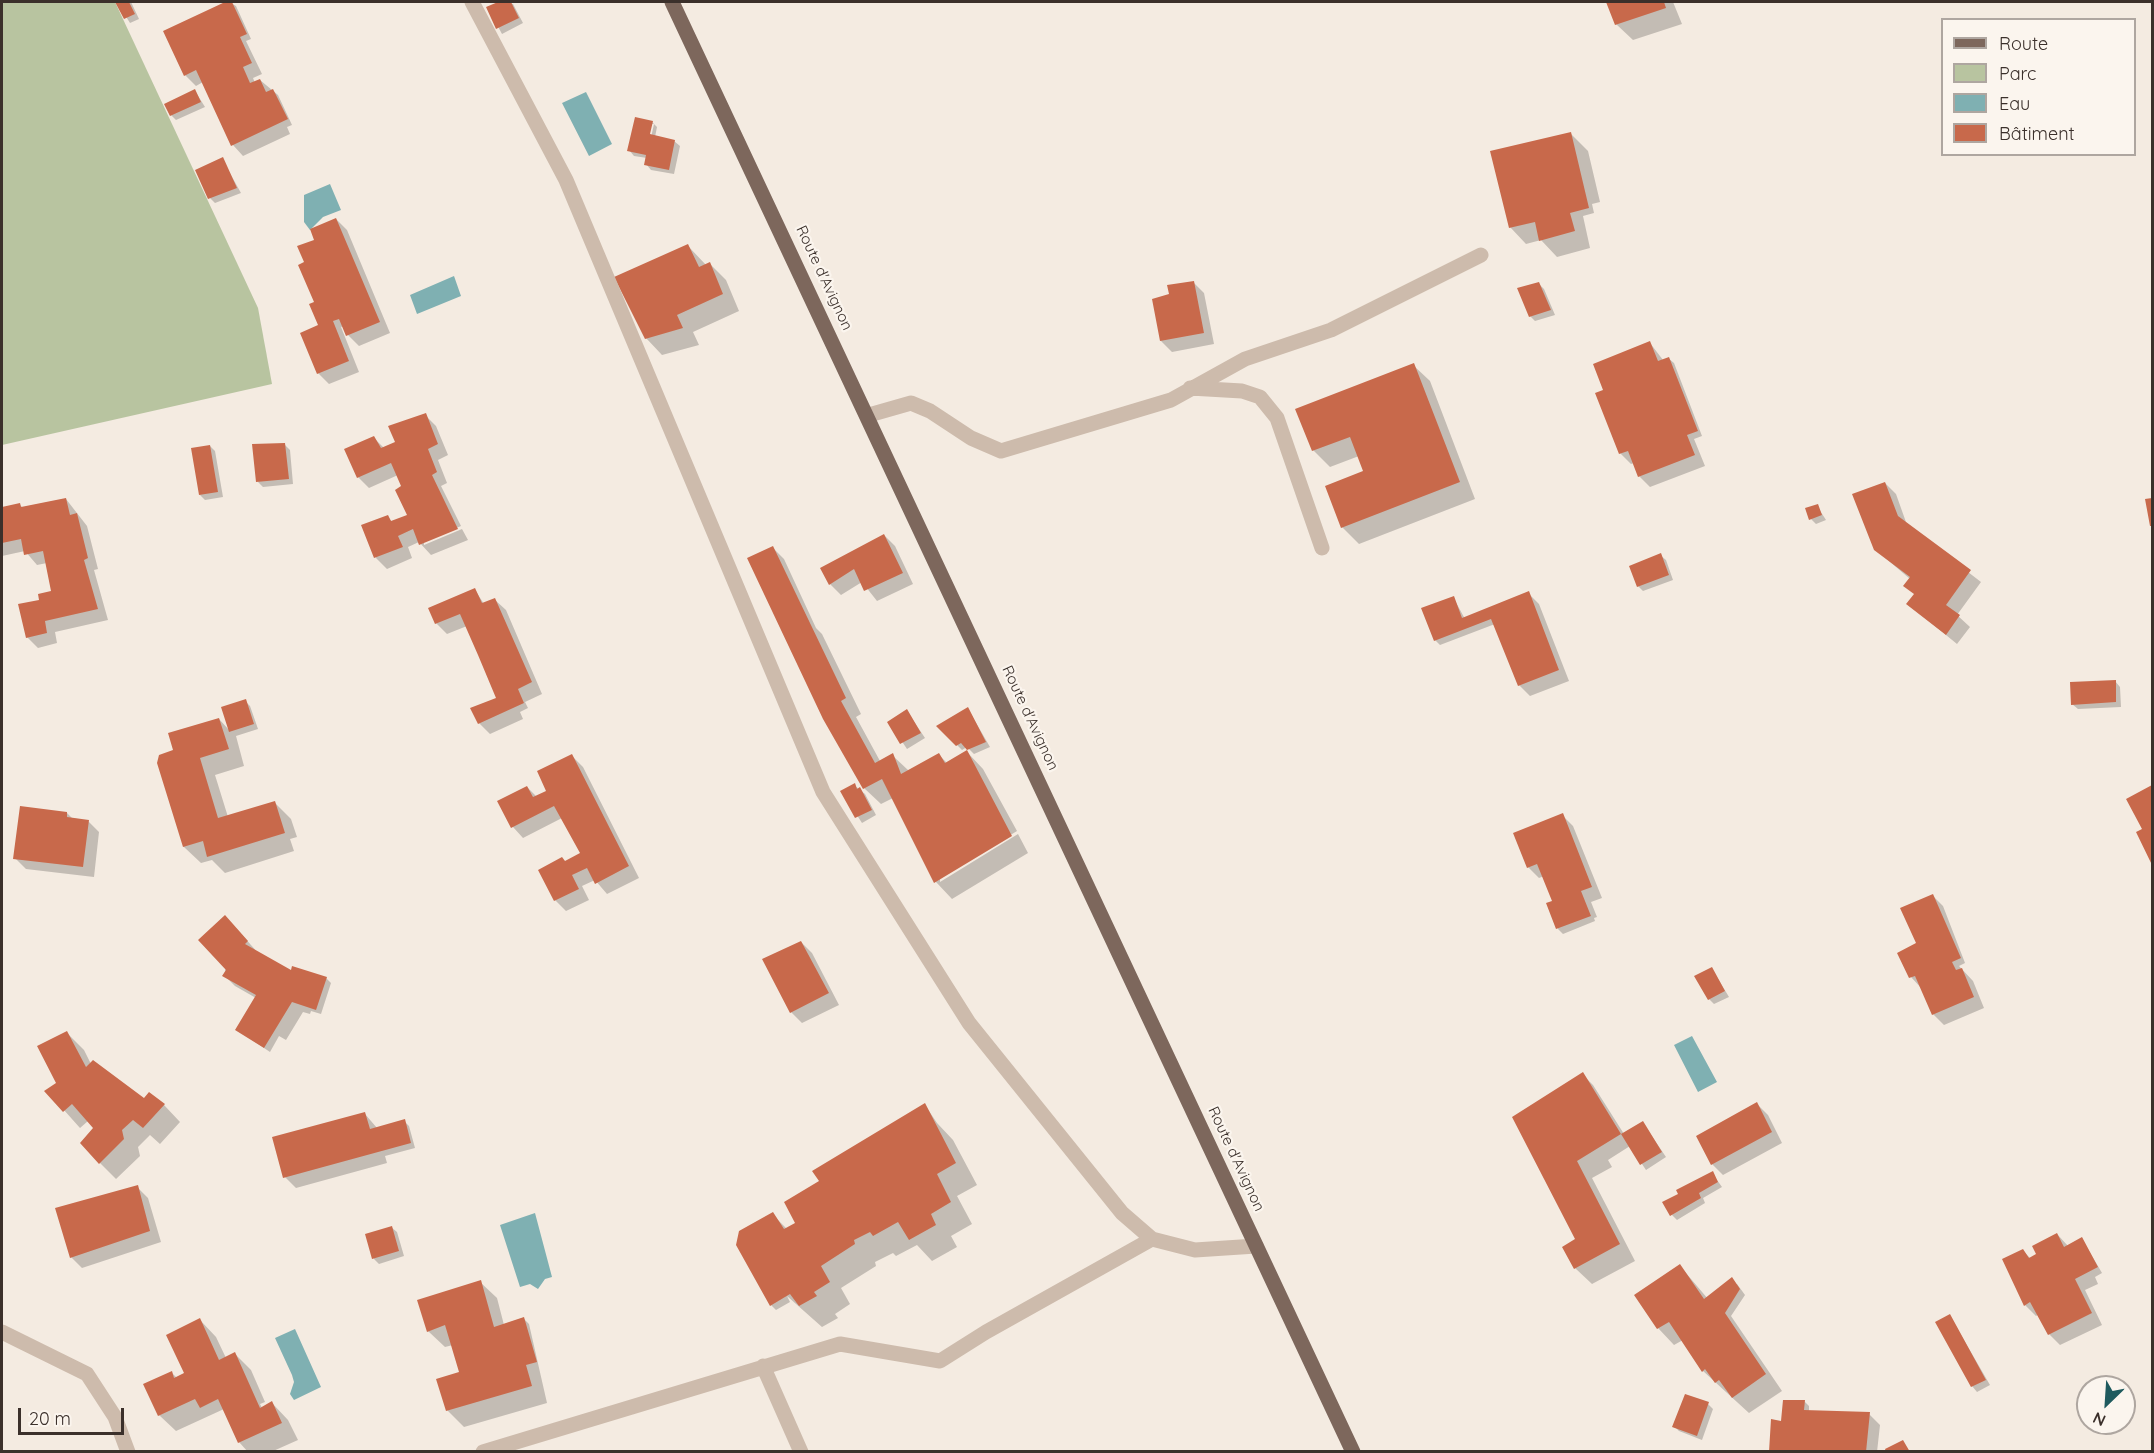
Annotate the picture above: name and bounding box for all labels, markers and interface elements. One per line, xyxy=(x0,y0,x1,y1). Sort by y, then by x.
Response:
legend xyxy=(1941,18,2136,156)
text: Route xyxy=(1999,32,2048,55)
text: Parc xyxy=(1999,62,2036,85)
text: Eau xyxy=(1999,92,2030,115)
text: Bâtiment xyxy=(1999,122,2075,145)
street label: Route d'Avignon xyxy=(792,223,856,333)
street label: Route d'Avignon xyxy=(998,663,1062,773)
street label: Route d'Avignon xyxy=(1204,1104,1268,1214)
north arrow xyxy=(2076,1375,2136,1435)
scale bar xyxy=(21,1396,128,1434)
text: 20 m xyxy=(29,1407,71,1430)
text: N xyxy=(2090,1408,2109,1431)

